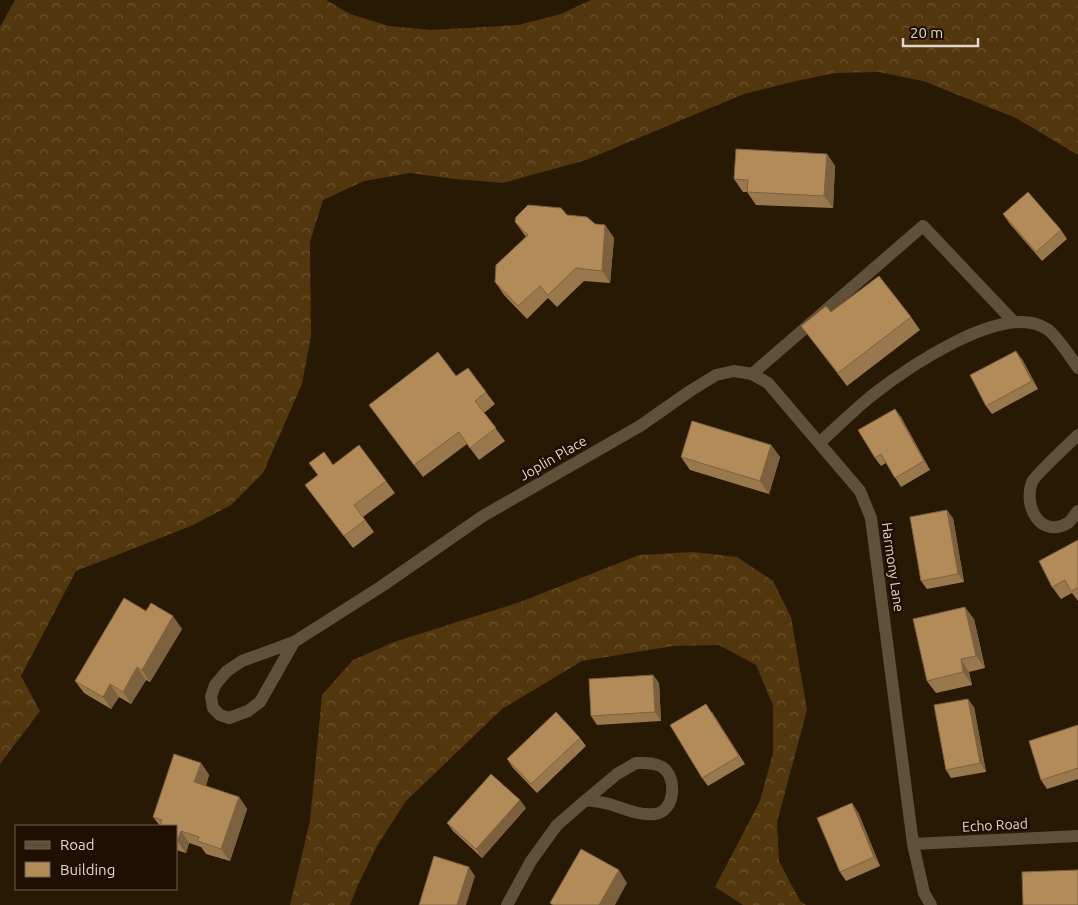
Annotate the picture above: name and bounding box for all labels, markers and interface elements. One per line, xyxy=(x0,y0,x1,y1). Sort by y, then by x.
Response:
scale bar xyxy=(903,15,978,47)
text: 20 m xyxy=(910,24,943,41)
street label: Joplin Place xyxy=(517,432,589,484)
street label: Harmony Lane xyxy=(879,521,907,613)
street label: Echo Road xyxy=(962,815,1028,835)
legend xyxy=(15,825,178,890)
text: Road xyxy=(60,836,95,853)
text: Building xyxy=(60,861,115,878)

